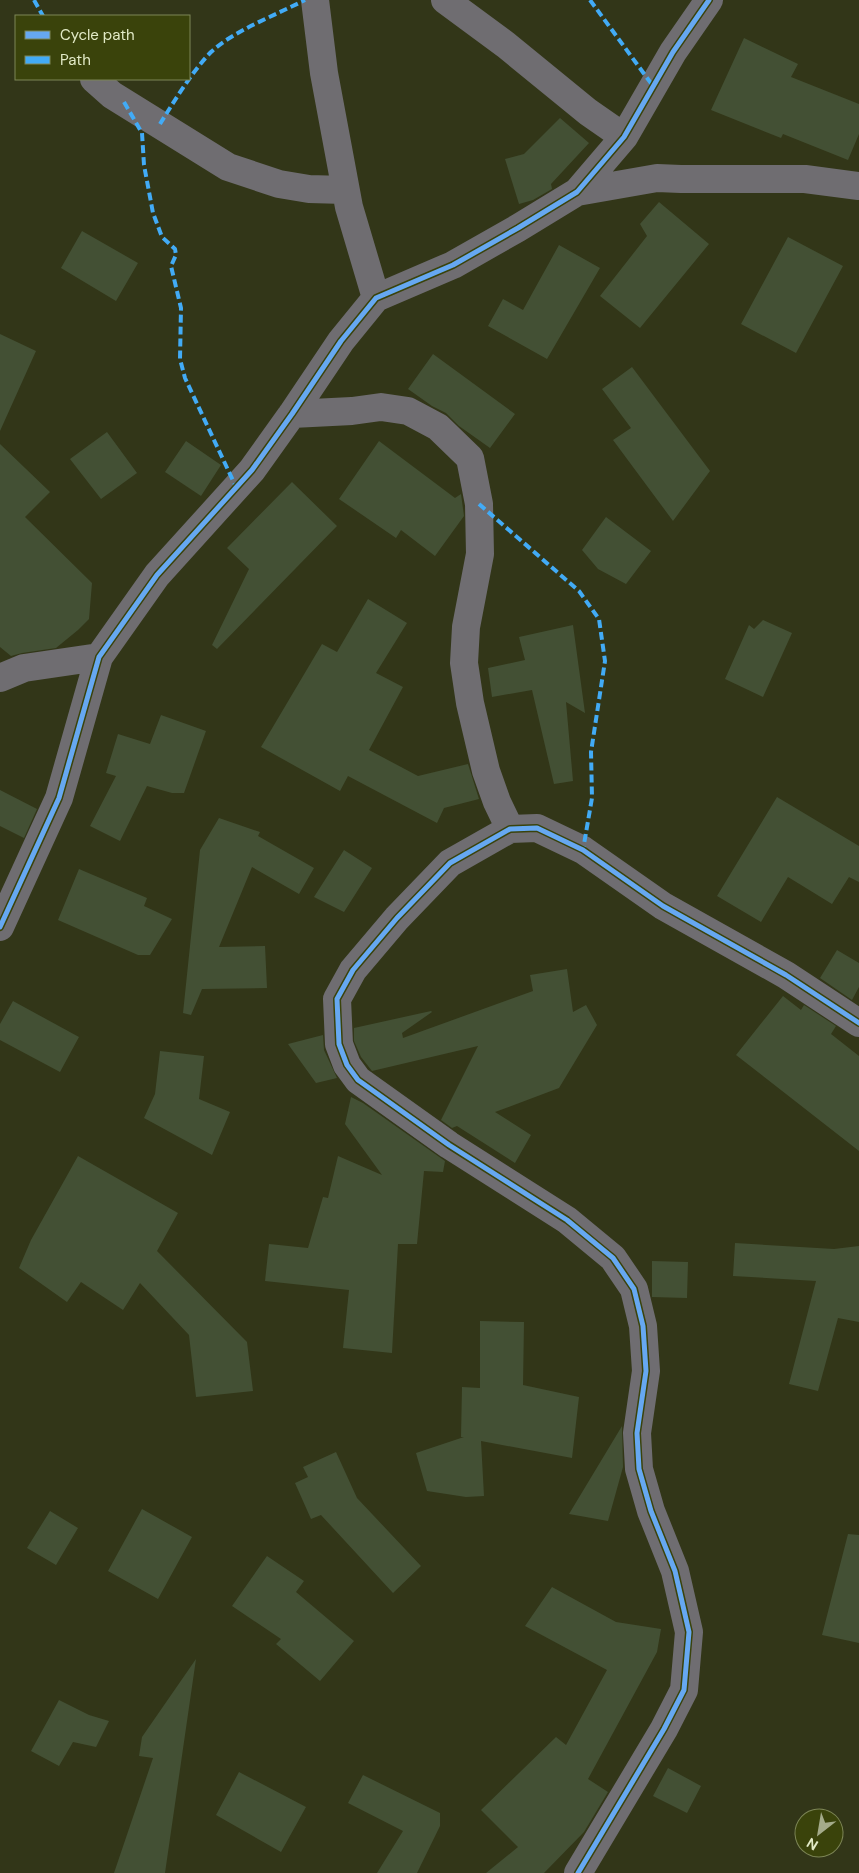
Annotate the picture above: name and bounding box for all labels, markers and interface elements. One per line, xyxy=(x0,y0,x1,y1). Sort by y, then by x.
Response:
legend xyxy=(15,15,190,80)
text: Cycle path xyxy=(60,25,135,45)
text: Path xyxy=(60,50,91,70)
north arrow xyxy=(794,1808,844,1858)
text: N xyxy=(803,1834,821,1854)

